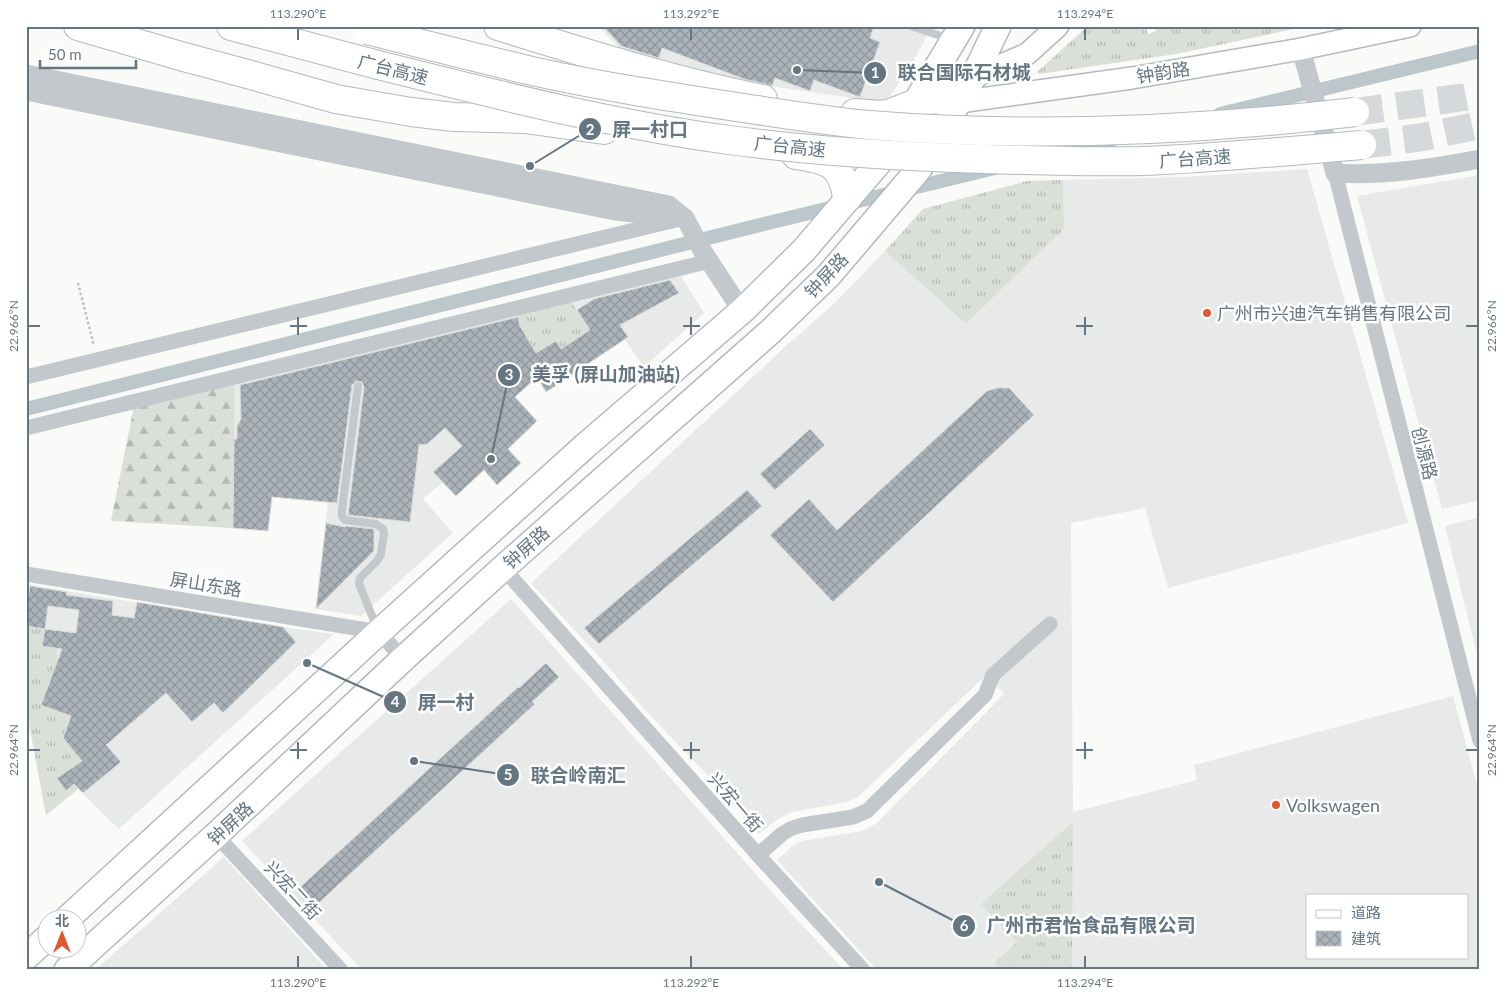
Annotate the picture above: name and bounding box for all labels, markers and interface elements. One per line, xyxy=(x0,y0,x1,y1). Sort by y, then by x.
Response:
text: 113.290°E xyxy=(270,6,326,21)
text: 113.292°E xyxy=(663,6,719,21)
text: 113.294°E xyxy=(1057,6,1113,21)
scale bar xyxy=(40,38,136,70)
text: 50 m xyxy=(48,45,82,63)
street label: 广台高速 xyxy=(355,50,431,88)
callout: 联合国际石材城 xyxy=(863,56,1041,90)
street label: 钟韵路 xyxy=(1135,57,1191,87)
text: 联合国际石材城 xyxy=(897,60,1031,83)
text: 1 xyxy=(871,63,879,81)
callout: 屏一村口 xyxy=(577,112,698,146)
text: 屏一村口 xyxy=(612,117,688,140)
text: 2 xyxy=(586,120,595,138)
street label: 广台高速 xyxy=(753,131,827,161)
street label: 广台高速 xyxy=(1158,145,1232,171)
street label: 钟屏路 xyxy=(800,248,852,302)
text: 22.966°N xyxy=(6,300,21,352)
text: 22.966°N xyxy=(1484,300,1499,352)
place label: 广州市兴迪汽车销售有限公司 xyxy=(1217,302,1451,324)
marker: 广州市兴迪汽车销售有限公司 xyxy=(1201,307,1213,319)
callout: 美孚 (屏山加油站) xyxy=(497,358,690,392)
text: 美孚 (屏山加油站) xyxy=(532,362,680,385)
text: 3 xyxy=(505,365,513,383)
street label: 创源路 xyxy=(1408,424,1442,482)
street label: 钟屏路 xyxy=(499,521,553,573)
street label: 屏山东路 xyxy=(169,568,243,600)
callout: 屏一村 xyxy=(383,685,485,719)
text: 屏一村 xyxy=(417,690,475,713)
text: 4 xyxy=(391,692,400,710)
text: 22.964°N xyxy=(6,724,21,776)
text: 22.964°N xyxy=(1484,724,1499,776)
callout: 联合岭南汇 xyxy=(495,758,635,792)
text: 联合岭南汇 xyxy=(530,763,626,786)
text: 5 xyxy=(504,765,512,783)
street label: 兴宏一街 xyxy=(704,768,768,836)
place label: Volkswagen xyxy=(1286,794,1380,816)
street label: 钟屏路 xyxy=(203,797,257,849)
marker: Volkswagen xyxy=(1270,799,1282,811)
street label: 兴宏二街 xyxy=(260,856,326,924)
legend xyxy=(1306,894,1468,958)
text: 道路 xyxy=(1351,903,1381,921)
north arrow xyxy=(38,908,88,958)
callout: 广州市君怡食品有限公司 xyxy=(951,909,1205,943)
text: 北 xyxy=(55,912,69,929)
text: 广州市君怡食品有限公司 xyxy=(986,913,1196,936)
text: 6 xyxy=(960,916,969,934)
text: 建筑 xyxy=(1351,929,1381,947)
text: 113.290°E xyxy=(270,975,326,990)
text: 113.292°E xyxy=(663,975,719,990)
text: 113.294°E xyxy=(1057,975,1113,990)

